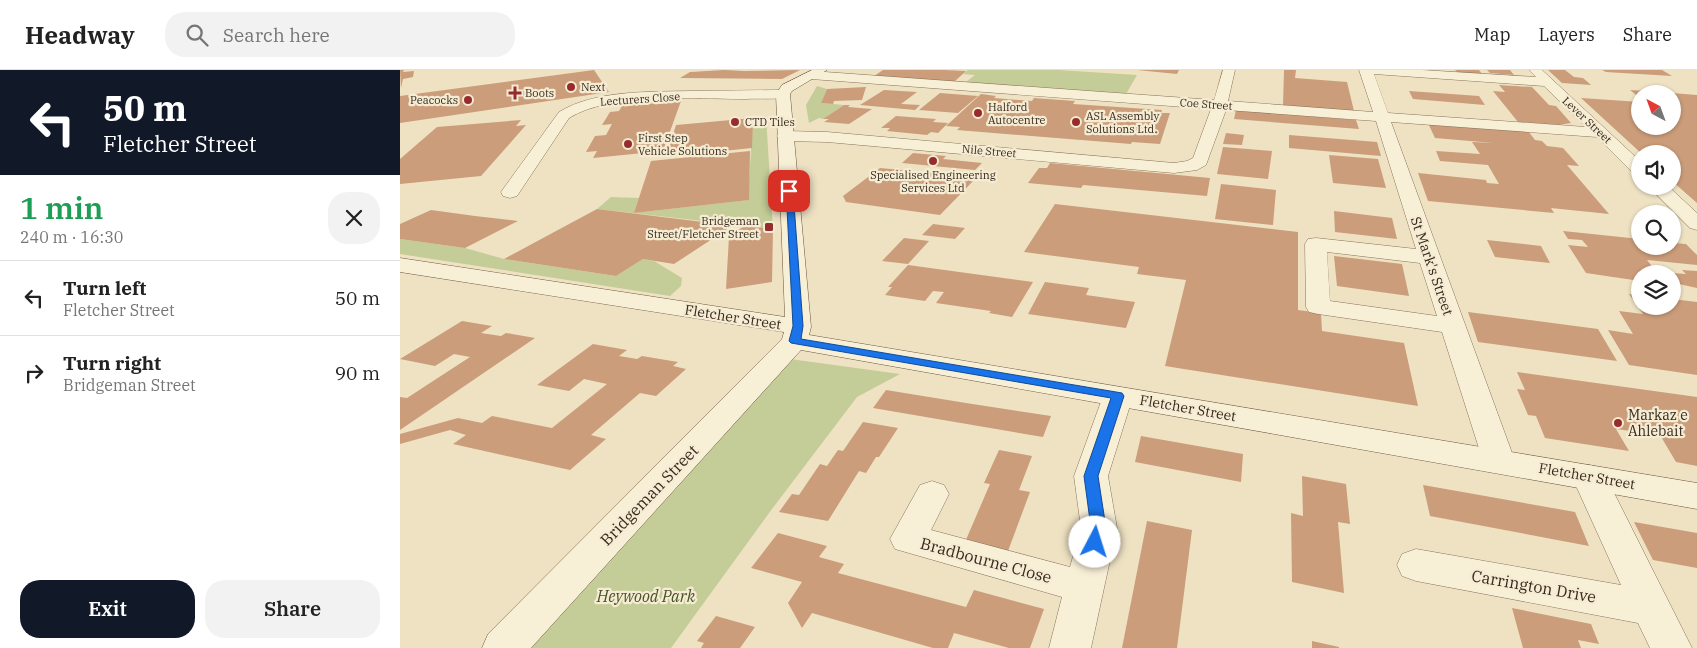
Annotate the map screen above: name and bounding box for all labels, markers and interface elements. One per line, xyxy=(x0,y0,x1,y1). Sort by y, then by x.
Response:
search box xyxy=(165,12,515,57)
text: Headway xyxy=(25,19,135,51)
icon: search xyxy=(183,21,211,49)
text: Search here xyxy=(223,23,330,47)
text: Map xyxy=(1474,23,1511,46)
text: Layers xyxy=(1539,23,1595,46)
text: Share xyxy=(1623,23,1672,46)
place label: Next xyxy=(581,80,605,94)
marker: Next xyxy=(565,81,577,93)
text: 50 m xyxy=(103,85,187,131)
north arrow xyxy=(1631,85,1681,135)
map controls xyxy=(1631,85,1681,315)
place label: Boots xyxy=(525,86,554,100)
marker: Boots xyxy=(509,87,521,99)
street label: Lecturers Close xyxy=(599,89,681,109)
icon: left xyxy=(20,90,85,155)
place label: Peacocks xyxy=(410,93,458,107)
marker: Peacocks xyxy=(462,94,474,106)
street label: Lever Street xyxy=(1559,94,1615,146)
street label: Coe Street xyxy=(1179,95,1233,113)
place label: Halford Autocentre xyxy=(988,100,1046,127)
marker: Halford Autocentre xyxy=(972,107,984,119)
place label: ASL Assembly Solutions Ltd. xyxy=(1086,109,1160,136)
place label: CTD Tiles xyxy=(745,115,795,129)
marker: CTD Tiles xyxy=(729,116,741,128)
marker: ASL Assembly Solutions Ltd. xyxy=(1070,116,1082,128)
text: Fletcher Street xyxy=(103,129,256,158)
place label: First Step Vehicle Solutions xyxy=(638,131,727,158)
marker: First Step Vehicle Solutions xyxy=(622,138,634,150)
street label: Nile Street xyxy=(961,142,1017,160)
button: sound xyxy=(1631,145,1681,195)
marker: Specialised Engineering Services Ltd xyxy=(927,155,939,167)
place label: Specialised Engineering Services Ltd xyxy=(870,168,996,195)
pin xyxy=(768,170,810,212)
icon: arrive xyxy=(775,177,803,205)
text: 1 min xyxy=(20,188,103,227)
button: close xyxy=(328,192,380,244)
button: search xyxy=(1631,205,1681,255)
place label: Bridgeman Street/Fletcher Street xyxy=(647,214,759,241)
street label: St Mark's Street xyxy=(1407,214,1457,318)
marker: Bridgeman Street/Fletcher Street xyxy=(763,221,775,233)
text: 240 m · 16:30 xyxy=(20,227,123,247)
button: layers xyxy=(1631,265,1681,315)
text: Turn left xyxy=(63,276,146,300)
icon: left xyxy=(20,284,48,312)
text: 50 m xyxy=(335,286,380,310)
text: Fletcher Street xyxy=(63,300,175,320)
street label: Fletcher Street xyxy=(683,300,783,334)
text: Turn right xyxy=(63,351,161,375)
icon: right xyxy=(20,359,48,387)
text: 90 m xyxy=(335,361,380,385)
text: Bridgeman Street xyxy=(63,375,196,395)
street label: Fletcher Street xyxy=(1138,391,1238,425)
place label: Markaz e Ahlebait xyxy=(1628,406,1688,440)
marker: Markaz e Ahlebait xyxy=(1612,417,1624,429)
street label: Bridgeman Street xyxy=(596,440,703,550)
street label: Fletcher Street xyxy=(1537,459,1637,493)
position arrow xyxy=(1068,515,1120,567)
street label: Bradbourne Close xyxy=(918,533,1054,587)
street label: Carrington Drive xyxy=(1470,565,1598,607)
button: Exit xyxy=(20,580,195,638)
button: Share xyxy=(205,580,380,638)
park label: Heywood Park xyxy=(596,586,696,606)

